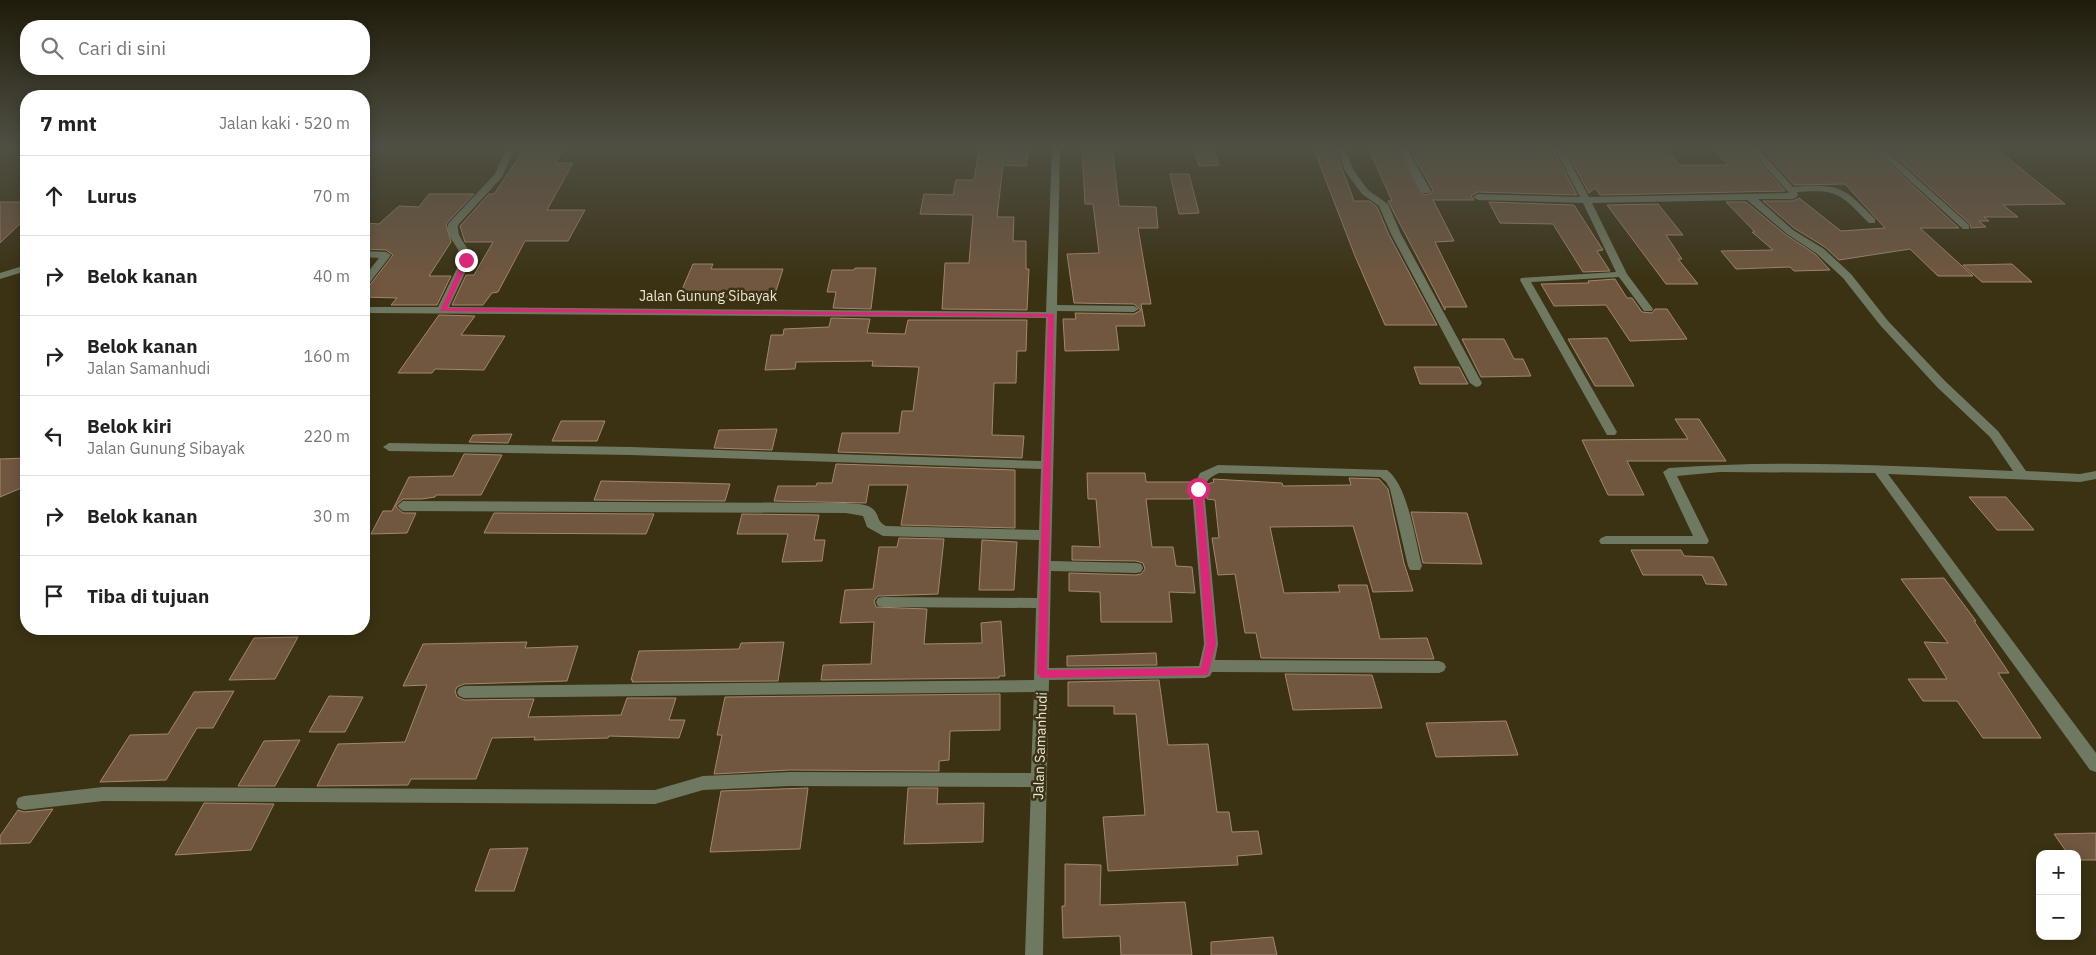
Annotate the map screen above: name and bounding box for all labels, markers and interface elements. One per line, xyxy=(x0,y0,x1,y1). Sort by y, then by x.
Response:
search box xyxy=(20,20,370,75)
icon: search xyxy=(38,34,66,62)
text: Cari di sini xyxy=(78,36,166,60)
text: 7 mnt xyxy=(40,109,97,137)
text: Jalan kaki · 520 m xyxy=(219,113,350,133)
icon: ahead xyxy=(40,182,68,210)
text: Lurus xyxy=(87,184,137,208)
text: 70 m xyxy=(313,186,350,206)
route end xyxy=(455,249,478,272)
icon: right xyxy=(40,262,68,290)
text: Belok kanan xyxy=(87,264,198,288)
text: 40 m xyxy=(313,266,350,286)
street label: Jalan Gunung Sibayak xyxy=(639,287,778,305)
text: Belok kanan xyxy=(87,334,198,358)
icon: right xyxy=(40,342,68,370)
text: 160 m xyxy=(303,346,350,366)
text: Jalan Samanhudi xyxy=(87,358,210,378)
text: Belok kiri xyxy=(87,414,172,438)
icon: left xyxy=(40,422,68,450)
text: 220 m xyxy=(303,426,350,446)
text: Jalan Gunung Sibayak xyxy=(87,438,245,458)
route start xyxy=(1187,478,1210,501)
icon: right xyxy=(40,502,68,530)
text: Belok kanan xyxy=(87,504,198,528)
text: 30 m xyxy=(313,506,350,526)
icon: arrive xyxy=(40,582,68,610)
text: Tiba di tujuan xyxy=(87,584,209,608)
street label: Jalan Samanhudi xyxy=(1029,692,1051,800)
map controls xyxy=(2036,850,2081,940)
button: + xyxy=(2036,850,2081,895)
button: − xyxy=(2036,895,2081,940)

